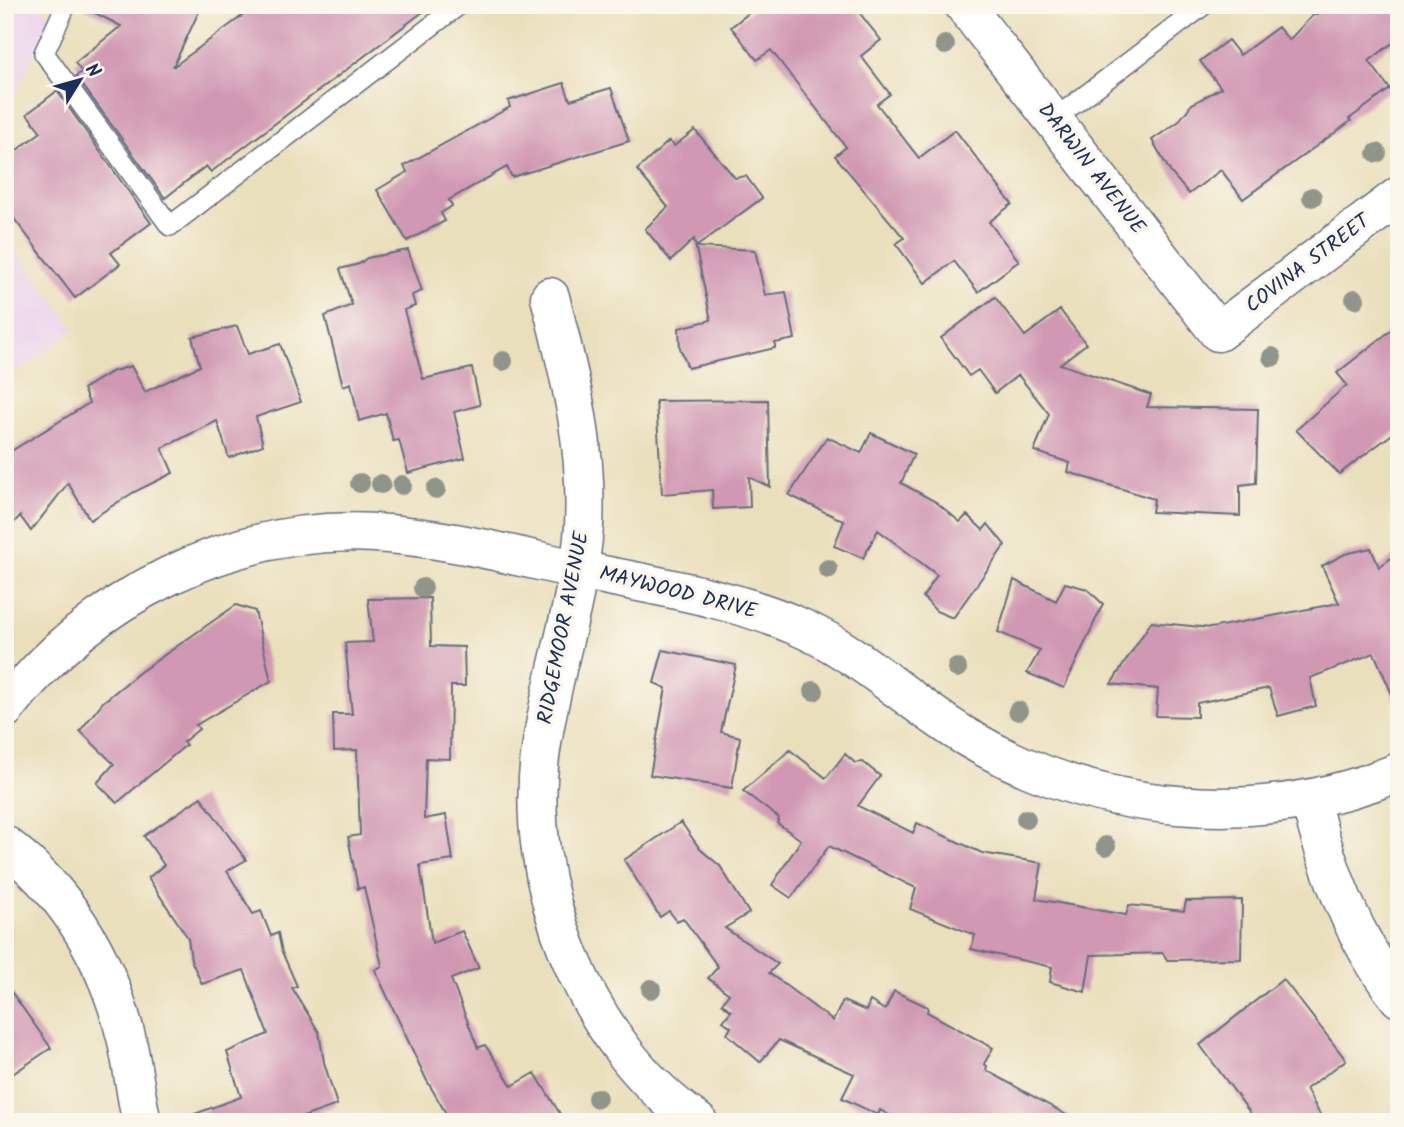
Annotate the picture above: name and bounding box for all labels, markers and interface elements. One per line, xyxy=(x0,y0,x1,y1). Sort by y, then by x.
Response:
north arrow xyxy=(46,46,116,116)
text: N xyxy=(76,57,108,85)
street label: DARWIN AVENUE xyxy=(1029,96,1154,243)
street label: COVINA STREET xyxy=(1239,205,1379,322)
street label: RIDGEMOOR AVENUE xyxy=(529,528,599,727)
street label: MAYWOOD DRIVE xyxy=(596,557,761,629)

